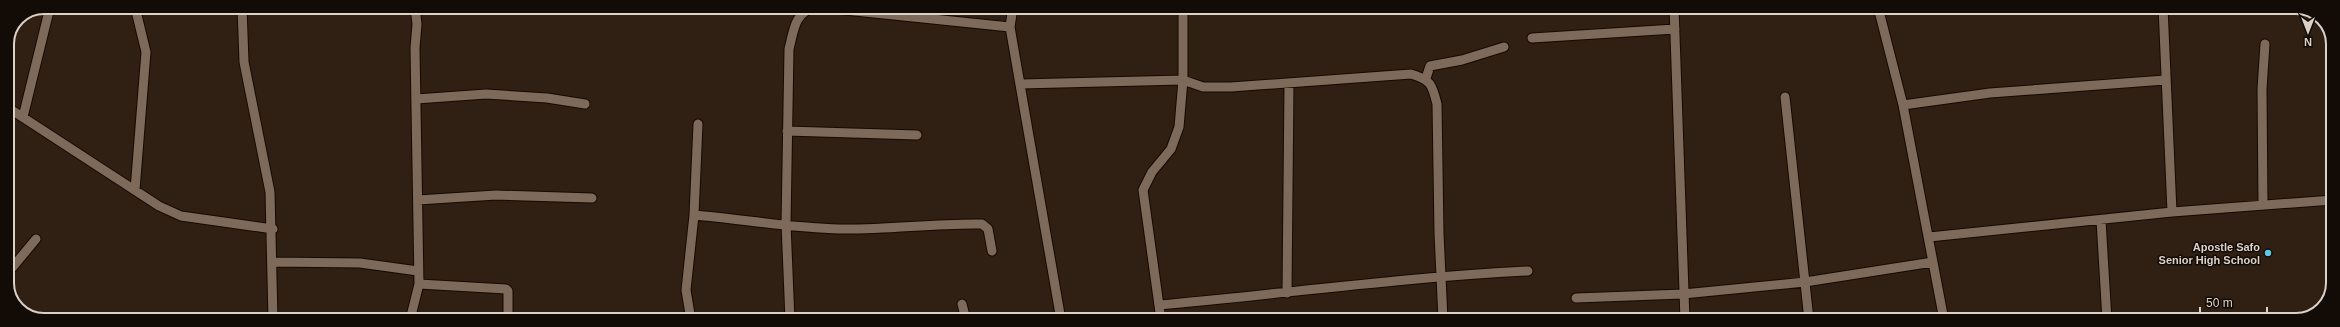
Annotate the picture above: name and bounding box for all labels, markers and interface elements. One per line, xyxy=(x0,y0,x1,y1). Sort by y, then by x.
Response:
north arrow xyxy=(2288,12,2328,52)
text: N xyxy=(2304,36,2312,48)
place label: Apostle Safo Senior High School xyxy=(2159,241,2260,266)
marker: Apostle Safo Senior High School xyxy=(2263,248,2273,258)
scale bar xyxy=(2200,289,2267,315)
text: 50 m xyxy=(2206,296,2233,310)

